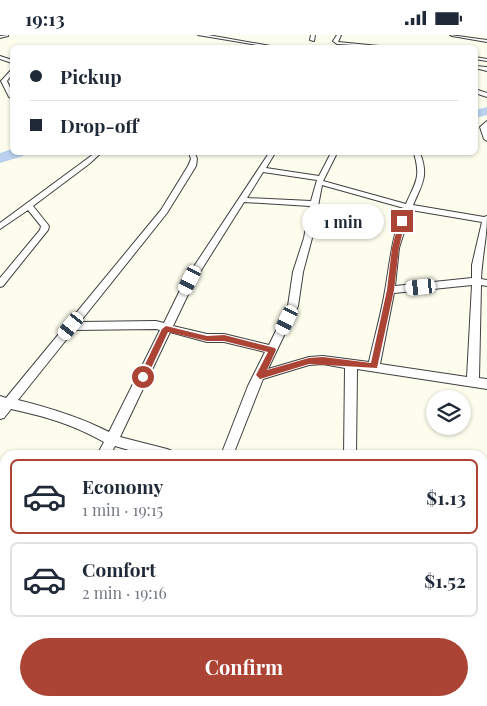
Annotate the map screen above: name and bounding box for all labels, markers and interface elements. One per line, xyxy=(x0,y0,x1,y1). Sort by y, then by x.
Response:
text: 19:13 xyxy=(25,5,65,31)
text: Pickup xyxy=(60,63,122,89)
text: Drop-off xyxy=(60,112,138,138)
callout: 1 min xyxy=(302,203,384,239)
route end xyxy=(391,210,413,232)
text: 1 min xyxy=(323,211,363,232)
car xyxy=(176,263,203,297)
car xyxy=(405,278,436,296)
car xyxy=(273,303,300,337)
car xyxy=(55,310,86,342)
route start xyxy=(132,366,154,388)
map controls xyxy=(426,390,471,435)
button: layers xyxy=(426,390,471,435)
text: Economy xyxy=(82,473,163,499)
icon: car xyxy=(22,474,67,519)
text: $1.13 xyxy=(426,484,466,510)
text: 1 min · 19:15 xyxy=(82,499,163,520)
text: Comfort xyxy=(82,556,156,582)
icon: car xyxy=(22,557,67,602)
text: $1.52 xyxy=(424,567,466,593)
text: 2 min · 19:16 xyxy=(82,582,167,603)
button: Confirm xyxy=(20,638,468,696)

